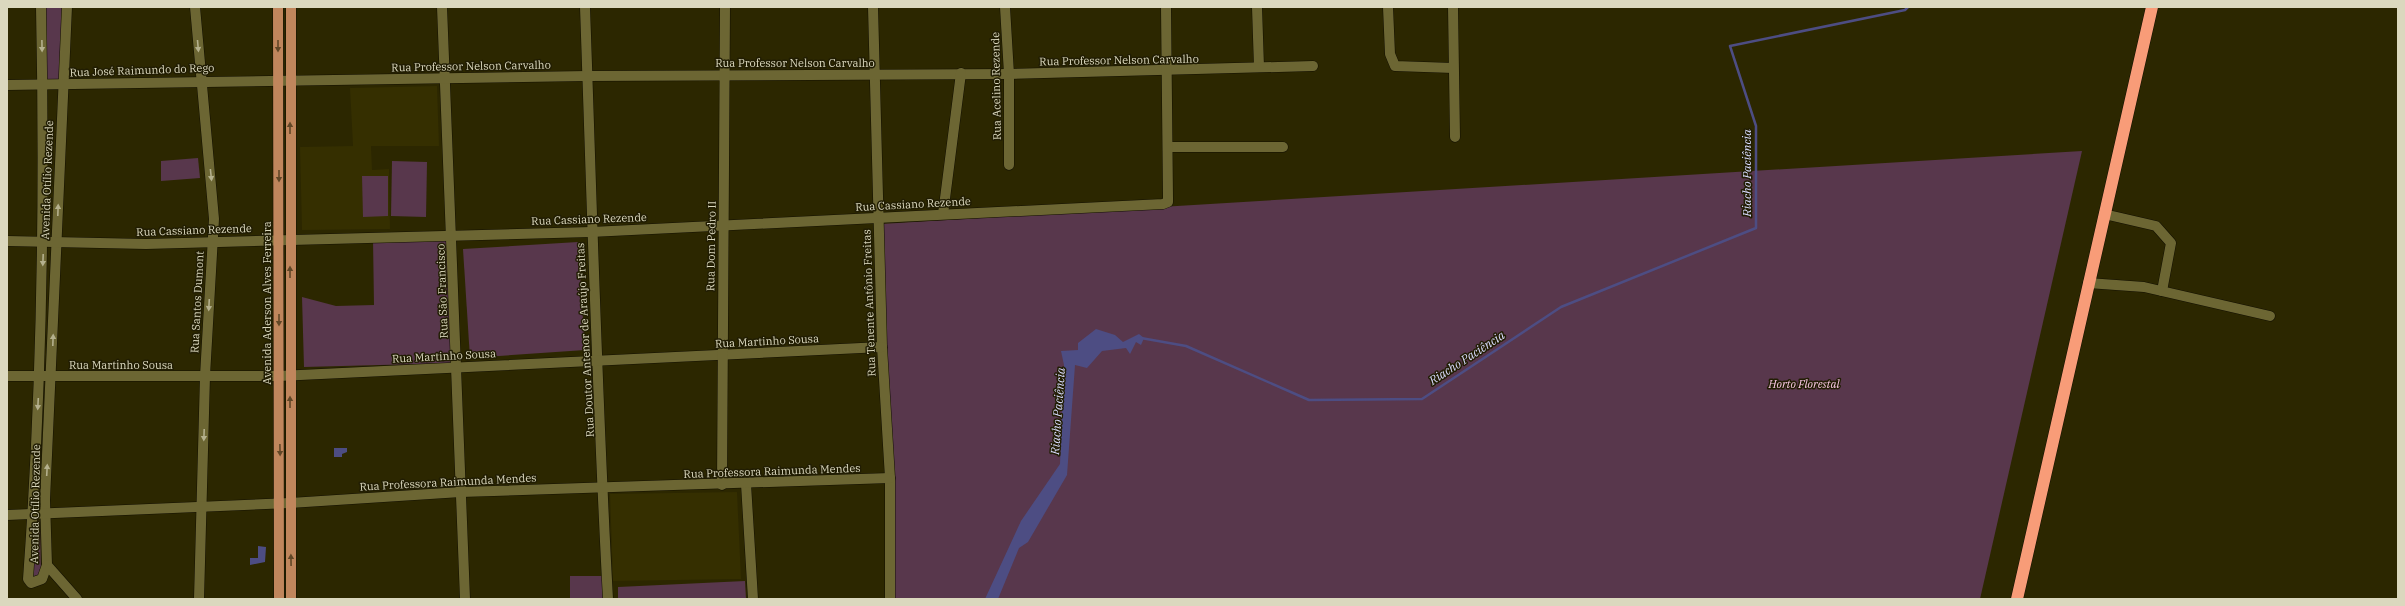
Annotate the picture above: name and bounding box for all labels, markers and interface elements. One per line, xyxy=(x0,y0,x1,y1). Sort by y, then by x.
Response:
street label: Rua Acelino Rezende xyxy=(988,32,1004,140)
one-way arrow xyxy=(39,40,45,53)
one-way arrow xyxy=(195,40,202,52)
one-way arrow xyxy=(275,40,281,53)
street label: Rua Professor Nelson Carvalho xyxy=(1039,52,1199,68)
street label: Rua Professor Nelson Carvalho xyxy=(715,56,875,70)
street label: Rua Professor Nelson Carvalho xyxy=(391,58,551,74)
street label: Rua José Raimundo do Rego xyxy=(69,60,215,80)
street label: Avenida Otílio Rezende xyxy=(38,120,56,240)
one-way arrow xyxy=(287,121,293,134)
water label: Riacho Paciência xyxy=(1739,129,1754,218)
one-way arrow xyxy=(208,169,214,181)
one-way arrow xyxy=(276,170,282,183)
street label: Rua Cassiano Rezende xyxy=(855,194,971,214)
street label: Rua Dom Pedro II xyxy=(703,201,719,291)
one-way arrow xyxy=(55,203,61,216)
street label: Rua Cassiano Rezende xyxy=(531,210,647,228)
street label: Rua Cassiano Rezende xyxy=(136,221,252,239)
street label: Avenida Aderson Alves Ferreira xyxy=(260,221,274,385)
street label: Rua Tenente Antônio Freitas xyxy=(859,229,879,377)
street label: Rua São Francisco xyxy=(433,243,451,339)
street label: Rua Doutor Antenor de Araújo Freitas xyxy=(573,243,597,437)
street label: Rua Santos Dumont xyxy=(187,250,207,353)
one-way arrow xyxy=(39,254,46,266)
one-way arrow xyxy=(287,265,293,278)
one-way arrow xyxy=(205,299,212,311)
one-way arrow xyxy=(276,314,282,327)
water label: Riacho Paciência xyxy=(1425,327,1508,388)
street label: Rua Martinho Sousa xyxy=(715,331,819,351)
one-way arrow xyxy=(50,333,56,346)
street label: Rua Martinho Sousa xyxy=(392,346,496,366)
street label: Rua Martinho Sousa xyxy=(69,358,173,372)
water label: Riacho Paciência xyxy=(1047,366,1068,456)
park label: Horto Florestal xyxy=(1767,377,1840,391)
one-way arrow xyxy=(287,395,293,408)
one-way arrow xyxy=(34,398,41,410)
one-way arrow xyxy=(201,429,207,442)
street label: Avenida Otílio Rezende xyxy=(27,444,43,564)
one-way arrow xyxy=(276,444,283,456)
street label: Rua Professora Raimunda Mendes xyxy=(683,461,861,481)
one-way arrow xyxy=(43,464,50,476)
street label: Rua Professora Raimunda Mendes xyxy=(359,470,537,494)
one-way arrow xyxy=(288,553,294,566)

